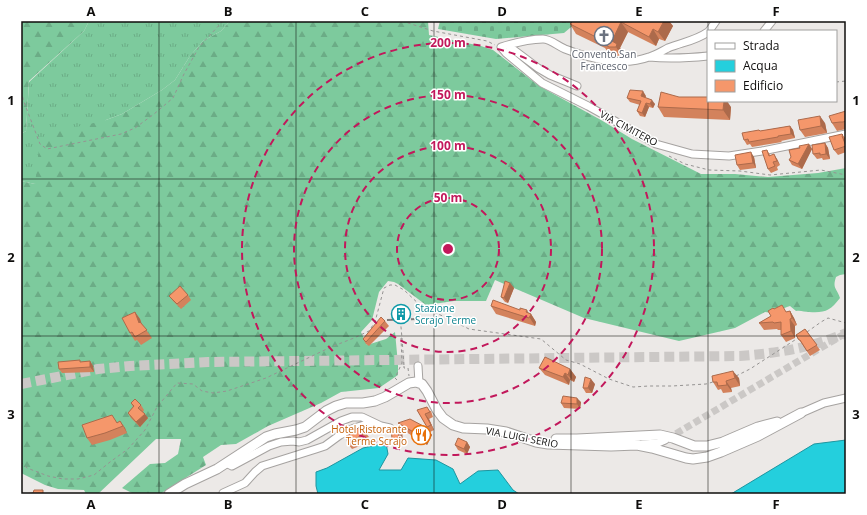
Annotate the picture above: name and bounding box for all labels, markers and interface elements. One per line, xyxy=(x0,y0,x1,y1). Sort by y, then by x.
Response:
text: A xyxy=(87,2,96,20)
text: B xyxy=(224,2,233,20)
text: C xyxy=(361,2,369,20)
text: D xyxy=(497,2,507,20)
text: E xyxy=(635,2,643,20)
text: F xyxy=(772,2,780,20)
church icon: Convento San Francesco xyxy=(593,25,615,47)
legend xyxy=(707,30,837,102)
text: 200 m xyxy=(430,34,466,51)
text: Strada xyxy=(743,37,779,54)
place label: Convento San Francesco xyxy=(572,47,636,73)
text: Acqua xyxy=(743,57,778,74)
text: Edificio xyxy=(743,77,783,94)
text: 150 m xyxy=(430,86,466,103)
text: 1 xyxy=(7,91,15,109)
text: 1 xyxy=(852,91,860,109)
street label: VIA CIMITERO xyxy=(598,107,661,149)
text: 100 m xyxy=(430,137,466,154)
text: 50 m xyxy=(434,189,462,206)
centre of rings xyxy=(441,242,455,256)
text: 2 xyxy=(7,248,15,266)
text: 2 xyxy=(852,248,860,266)
place label: Stazione Scrajo Terme xyxy=(415,301,477,327)
building icon: Stazione Scrajo Terme xyxy=(390,303,412,325)
text: 3 xyxy=(7,405,15,423)
text: 3 xyxy=(852,405,860,423)
place label: Hotel Ristorante Terme Scrajo xyxy=(331,422,407,448)
street label: VIA LUIGI SERIO xyxy=(485,423,560,451)
restaurant icon: Hotel Ristorante Terme Scrajo xyxy=(410,424,432,446)
text: A xyxy=(87,495,96,513)
text: B xyxy=(224,495,233,513)
text: C xyxy=(361,495,369,513)
text: D xyxy=(497,495,507,513)
text: E xyxy=(635,495,643,513)
text: F xyxy=(772,495,780,513)

